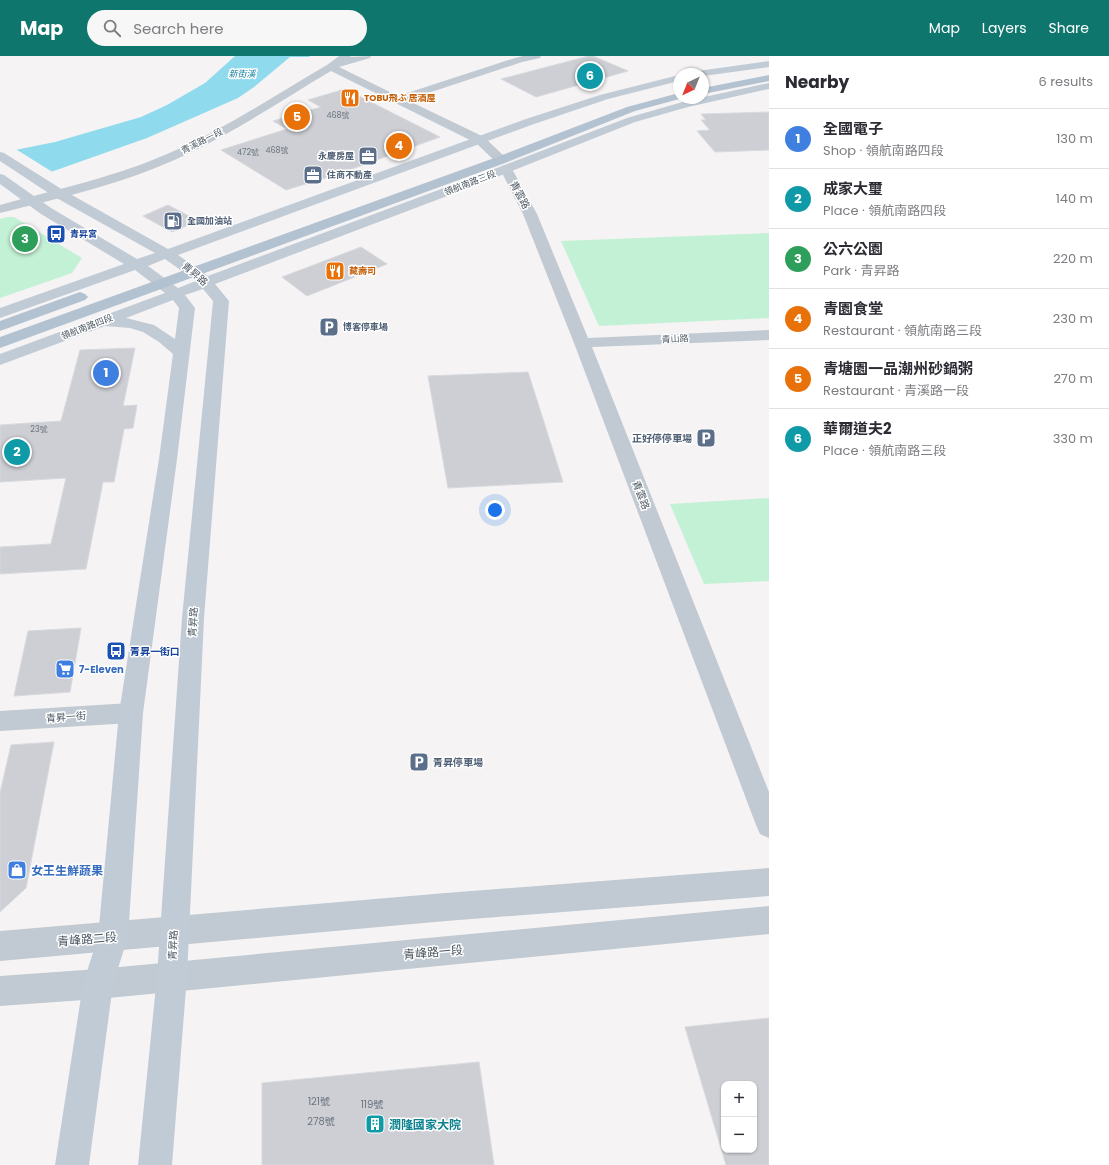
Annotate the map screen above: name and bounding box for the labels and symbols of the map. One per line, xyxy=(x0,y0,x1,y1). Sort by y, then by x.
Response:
pin: 6 xyxy=(577,61,603,91)
water label: 新街溪 xyxy=(228,68,257,80)
north arrow xyxy=(673,68,709,104)
restaurant icon: TOBU飛ぶ 居酒屋 xyxy=(339,87,361,109)
place label: TOBU飛ぶ 居酒屋 xyxy=(364,92,436,104)
pin: 5 xyxy=(284,102,310,132)
house number: 468號 xyxy=(326,110,350,121)
street label: 青溪路一段 xyxy=(179,125,225,157)
pin: 4 xyxy=(386,131,412,161)
house number: 468號 xyxy=(265,145,289,156)
office icon: 永慶房屋 xyxy=(357,145,379,167)
house number: 472號 xyxy=(237,147,259,158)
place label: 永慶房屋 xyxy=(318,150,354,162)
office icon: 住商不動產 xyxy=(302,164,324,186)
street label: 領航南路三段 xyxy=(443,168,497,198)
place label: 住商不動產 xyxy=(326,169,372,181)
street label: 青雲路 xyxy=(506,178,534,212)
fuel station icon: 全國加油站 xyxy=(162,210,184,232)
place label: 全國加油站 xyxy=(187,215,232,227)
bus stop icon: 青昇宮 xyxy=(45,223,67,245)
pin: 3 xyxy=(12,224,38,254)
place label: 青昇宮 xyxy=(70,228,97,240)
street label: 青昇路 xyxy=(179,259,211,289)
restaurant icon: 藏壽司 xyxy=(324,260,346,282)
place label: 藏壽司 xyxy=(349,265,376,277)
street label: 領航南路四段 xyxy=(60,312,114,342)
parking icon: 博客停車場 xyxy=(318,316,340,338)
place label: 博客停車場 xyxy=(343,321,388,333)
street label: 青山路 xyxy=(661,332,689,346)
pin: 1 xyxy=(93,358,119,388)
house number: 23號 xyxy=(30,424,48,435)
parking icon: 正好停停車場 xyxy=(695,427,717,449)
place label: 正好停停車場 xyxy=(632,431,692,446)
pin: 2 xyxy=(4,437,30,467)
street label: 青雲路 xyxy=(629,478,653,512)
your location xyxy=(485,500,505,520)
street label: 青昇路 xyxy=(184,607,202,637)
bus stop icon: 青昇一街口 xyxy=(105,640,127,662)
place label: 青昇一街口 xyxy=(130,644,180,659)
supermarket icon: 7-Eleven xyxy=(54,658,76,680)
place label: 7-Eleven xyxy=(79,662,124,677)
street label: 青昇一街 xyxy=(46,708,86,726)
parking icon: 青昇停車場 xyxy=(408,751,430,773)
place label: 青昇停車場 xyxy=(433,755,483,770)
shop icon: 女王生鮮蔬果 xyxy=(6,859,28,881)
place label: 女王生鮮蔬果 xyxy=(31,862,103,879)
street label: 青峰路二段 xyxy=(56,928,118,950)
street label: 青昇路 xyxy=(165,930,181,960)
street label: 青峰路一段 xyxy=(402,941,464,963)
house number: 121號 xyxy=(308,1094,330,1109)
house number: 119號 xyxy=(361,1097,383,1112)
building icon: 潤隆國家大院 xyxy=(364,1113,386,1135)
house number: 278號 xyxy=(307,1114,335,1129)
place label: 潤隆國家大院 xyxy=(389,1116,461,1133)

